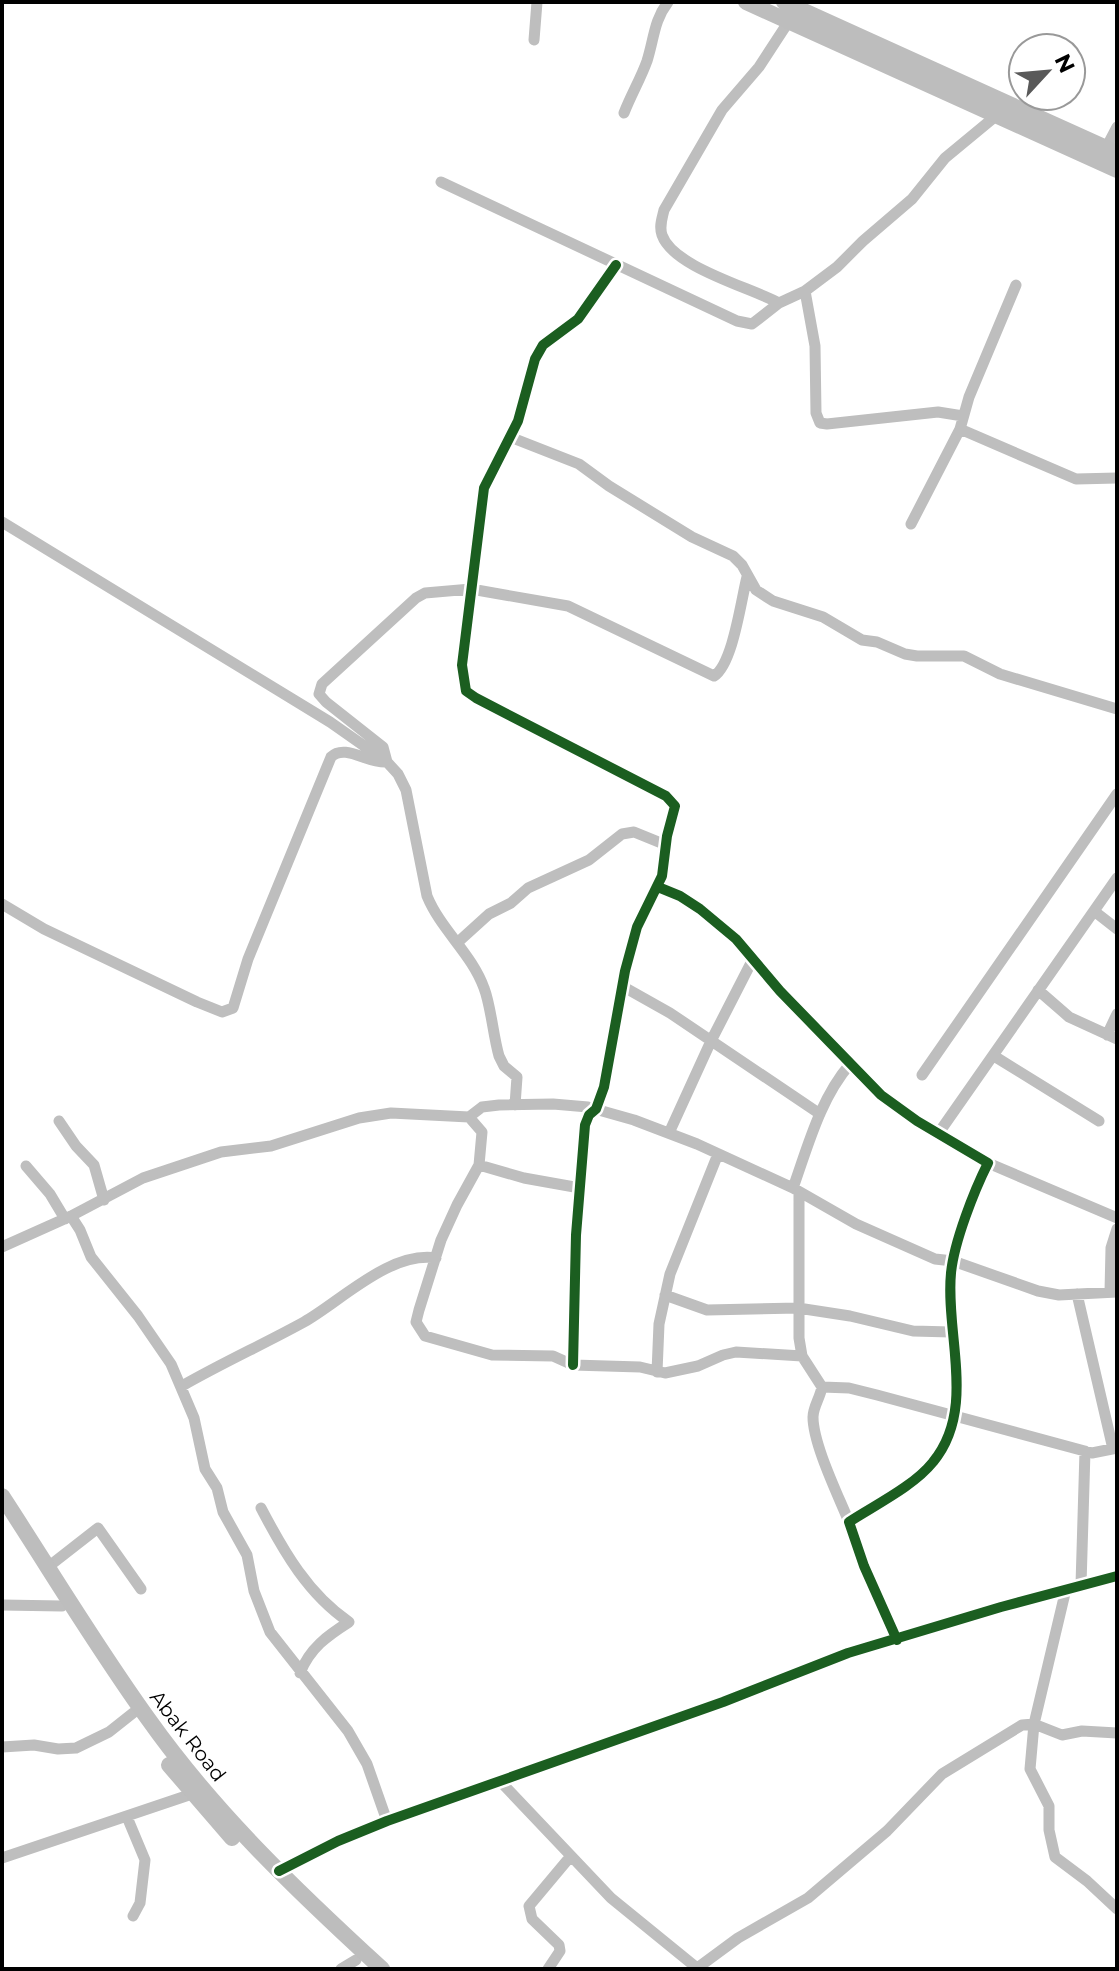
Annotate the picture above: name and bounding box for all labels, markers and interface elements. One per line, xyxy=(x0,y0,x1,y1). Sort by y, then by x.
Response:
north arrow xyxy=(1007,32,1087,112)
text: N xyxy=(1048,50,1081,77)
street label: Abak Road xyxy=(145,1686,231,1786)

